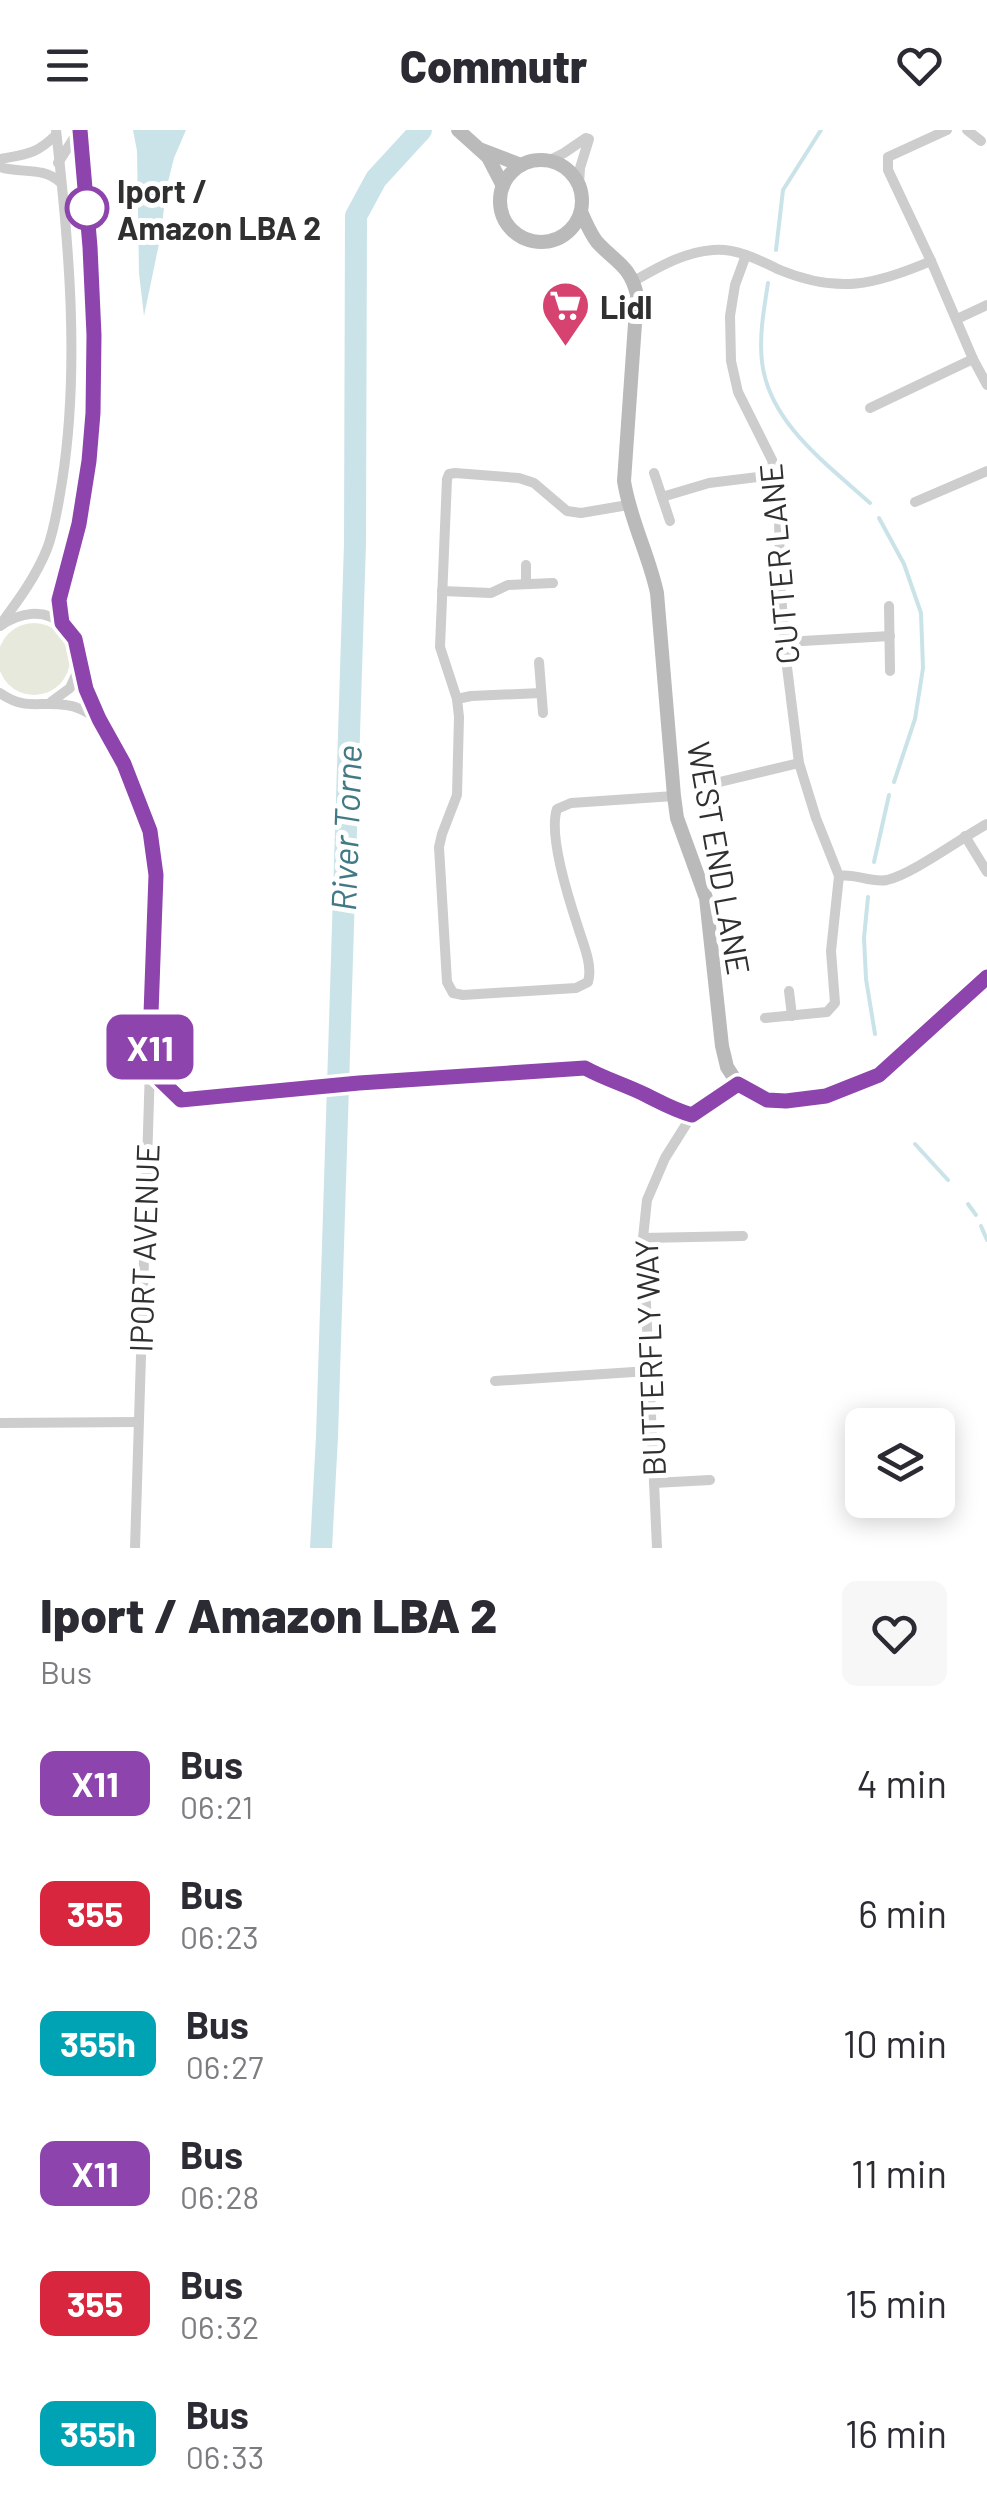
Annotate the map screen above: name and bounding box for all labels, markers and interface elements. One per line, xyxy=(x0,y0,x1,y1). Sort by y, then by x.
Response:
icon: menu xyxy=(40,38,95,93)
text: Commutr xyxy=(400,38,587,92)
icon: heart xyxy=(892,38,947,93)
place label: Iport / Amazon LBA 2 xyxy=(117,171,321,246)
marker: Iport / Amazon LBA 2 xyxy=(66,187,108,229)
supermarket icon: Lidl xyxy=(539,280,591,348)
place label: Lidl xyxy=(600,287,652,325)
street label: CUTTER LANE xyxy=(750,462,806,666)
street label: WEST END LANE xyxy=(681,739,759,977)
water label: River Torne xyxy=(321,744,369,912)
line badge: X11 xyxy=(92,1014,208,1080)
text: X11 xyxy=(126,1026,174,1068)
street label: IPORT AVENUE xyxy=(120,1143,166,1353)
street label: BUTTERFLY WAY xyxy=(626,1239,672,1477)
map controls xyxy=(845,1408,955,1518)
button: layers xyxy=(845,1408,955,1518)
button: heart xyxy=(842,1581,947,1686)
text: Iport / Amazon LBA 2 xyxy=(40,1585,497,1643)
text: Bus xyxy=(40,1652,92,1690)
text: Bus xyxy=(180,1741,243,1787)
text: 4 min xyxy=(857,1760,947,1806)
text: X11 xyxy=(71,1762,119,1804)
text: 06:21 xyxy=(180,1787,253,1825)
text: Bus xyxy=(180,1871,243,1917)
text: 6 min xyxy=(858,1890,947,1936)
text: 355 xyxy=(67,1892,123,1934)
text: 06:23 xyxy=(180,1917,259,1955)
text: Bus xyxy=(186,2001,249,2047)
text: 10 min xyxy=(843,2020,947,2066)
text: 355h xyxy=(60,2022,136,2064)
text: 06:27 xyxy=(186,2047,263,2085)
text: Bus xyxy=(180,2131,243,2177)
text: 11 min xyxy=(851,2150,947,2196)
text: X11 xyxy=(71,2152,119,2194)
text: 06:28 xyxy=(180,2177,259,2215)
text: Bus xyxy=(180,2261,243,2307)
text: 15 min xyxy=(845,2280,947,2326)
text: 355 xyxy=(67,2282,123,2324)
text: 06:32 xyxy=(180,2307,259,2345)
text: Bus xyxy=(186,2391,249,2437)
text: 16 min xyxy=(845,2410,947,2456)
text: 355h xyxy=(60,2412,136,2454)
text: 06:33 xyxy=(186,2437,264,2475)

